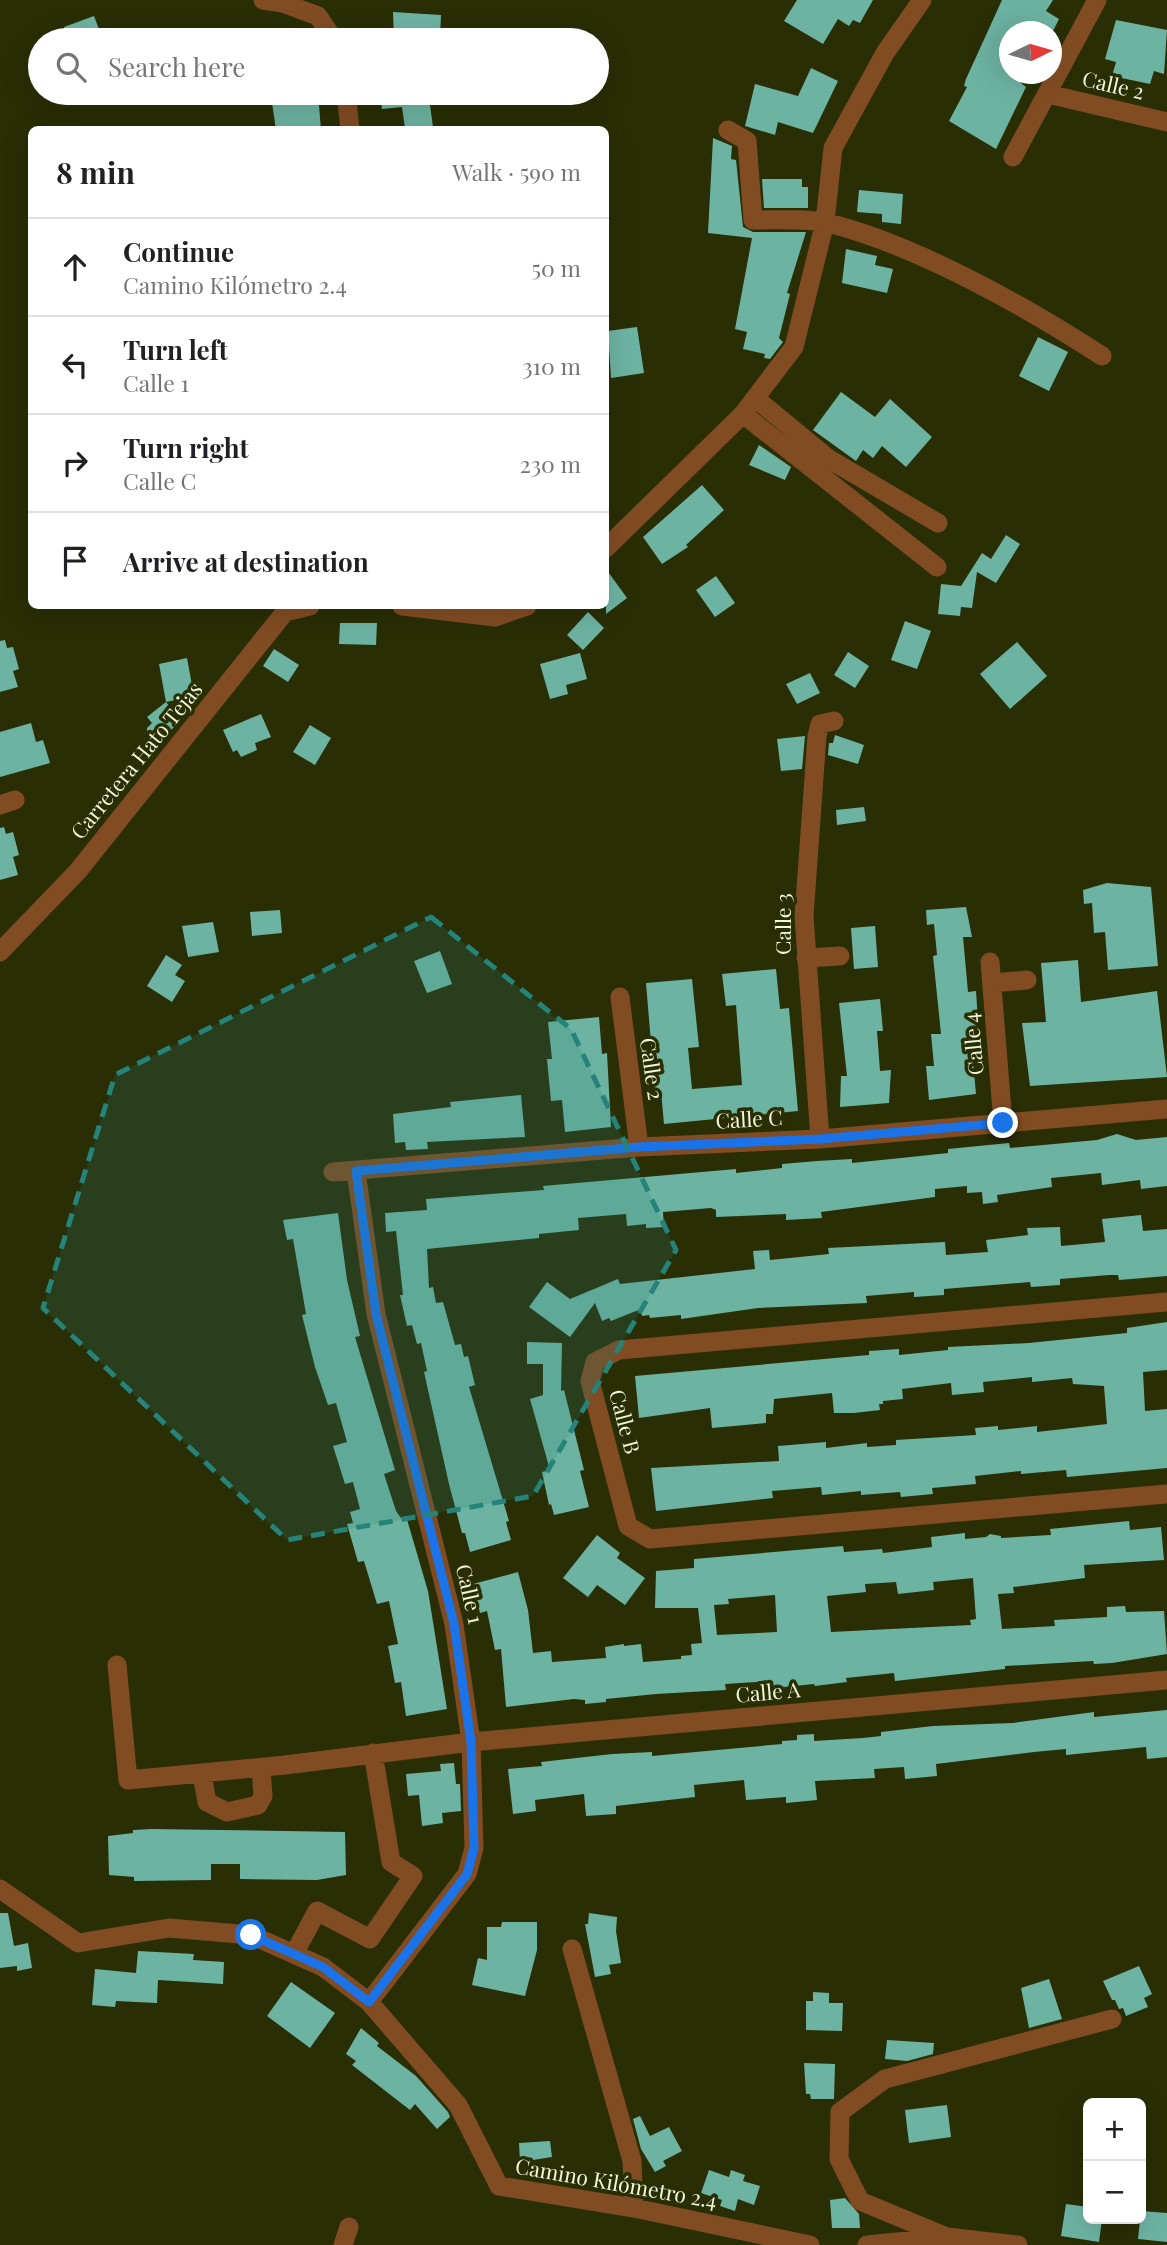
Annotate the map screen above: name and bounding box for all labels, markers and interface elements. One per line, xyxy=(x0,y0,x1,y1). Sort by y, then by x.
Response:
north arrow xyxy=(999,21,1062,84)
search box xyxy=(28,28,609,105)
icon: search xyxy=(52,48,90,86)
text: Search here xyxy=(108,49,245,84)
street label: Calle 2 xyxy=(1080,63,1147,105)
text: 8 min xyxy=(56,152,135,192)
text: Walk · 590 m xyxy=(452,156,581,187)
text: Continue xyxy=(123,234,234,269)
icon: ahead xyxy=(56,248,94,286)
text: 50 m xyxy=(532,252,581,283)
text: Camino Kilómetro 2.4 xyxy=(123,269,347,300)
text: Turn left xyxy=(123,332,228,367)
icon: left xyxy=(56,346,94,384)
text: 310 m xyxy=(522,350,581,381)
text: Calle 1 xyxy=(123,367,189,398)
text: Turn right xyxy=(123,430,249,465)
icon: right xyxy=(56,444,94,482)
text: 230 m xyxy=(520,448,581,479)
text: Calle C xyxy=(123,465,196,496)
icon: arrive xyxy=(56,542,94,580)
text: Arrive at destination xyxy=(123,544,369,579)
street label: Carretera Hato Tejas xyxy=(63,675,208,844)
street label: Calle 3 xyxy=(768,893,796,955)
street label: Calle 4 xyxy=(955,1012,989,1077)
street label: Calle 2 xyxy=(635,1036,671,1102)
street label: Calle C xyxy=(715,1102,783,1134)
route end xyxy=(987,1107,1018,1138)
street label: Calle B xyxy=(604,1386,648,1457)
street label: Calle 1 xyxy=(451,1561,491,1626)
street label: Calle A xyxy=(734,1674,802,1708)
route start xyxy=(235,1919,266,1950)
map controls xyxy=(1083,2098,1146,2224)
button: + xyxy=(1083,2098,1146,2161)
street label: Camino Kilómetro 2.4 xyxy=(513,2151,719,2214)
button: − xyxy=(1083,2161,1146,2224)

